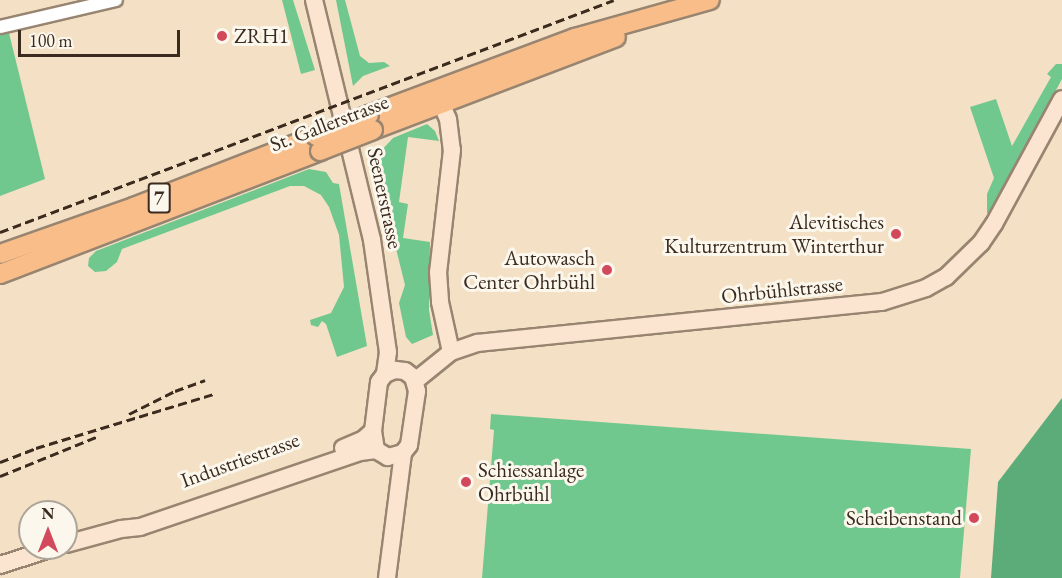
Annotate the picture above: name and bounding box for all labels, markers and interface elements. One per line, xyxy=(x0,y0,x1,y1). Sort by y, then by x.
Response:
scale bar xyxy=(21,18,183,56)
place label: ZRH1 xyxy=(234,23,289,49)
text: 100 m xyxy=(29,29,73,52)
marker: ZRH1 xyxy=(215,29,229,43)
street label: St. Gallerstrasse xyxy=(266,89,392,157)
street label: Seenerstrasse xyxy=(362,145,408,251)
road number: 7 xyxy=(147,181,171,215)
place label: Alevitisches Kulturzentrum Winterthur xyxy=(664,209,884,259)
marker: Alevitisches Kulturzentrum Winterthur xyxy=(889,227,903,241)
place label: Autowasch Center Ohrbühl xyxy=(463,245,595,295)
marker: Autowasch Center Ohrbühl xyxy=(600,263,614,277)
street label: Ohrbühlstrasse xyxy=(720,271,844,309)
street label: Industriestrasse xyxy=(177,427,303,493)
place label: Schiessanlage Ohrbühl xyxy=(478,457,584,507)
marker: Schiessanlage Ohrbühl xyxy=(459,475,473,489)
north arrow xyxy=(18,500,78,560)
text: N xyxy=(42,503,54,524)
place label: Scheibenstand xyxy=(846,505,962,531)
marker: Scheibenstand xyxy=(967,511,981,525)

